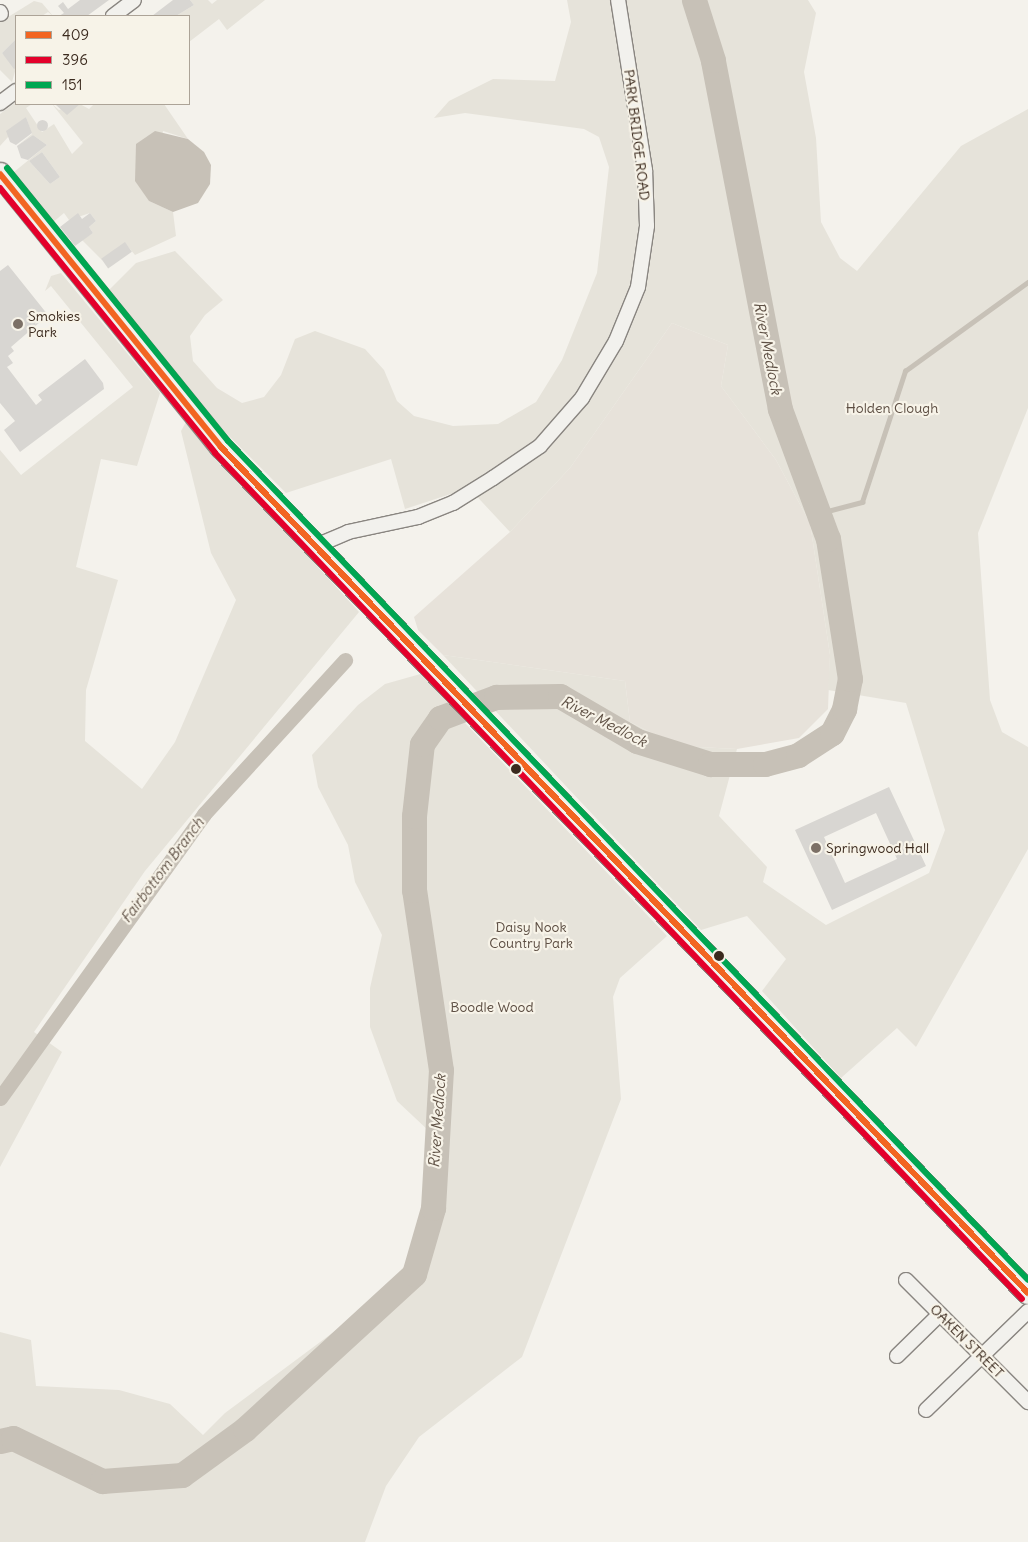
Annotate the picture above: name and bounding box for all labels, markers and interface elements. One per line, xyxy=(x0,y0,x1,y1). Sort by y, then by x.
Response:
legend xyxy=(15,15,190,105)
text: 409 xyxy=(62,25,89,44)
text: 396 xyxy=(62,50,88,69)
street label: PARK BRIDGE ROAD xyxy=(621,68,653,202)
text: 151 xyxy=(62,75,83,94)
water label: River Medlock xyxy=(750,300,786,396)
place label: Smokies Park xyxy=(28,308,80,341)
marker: Smokies Park xyxy=(12,318,24,330)
park label: Holden Clough xyxy=(846,400,938,416)
water label: River Medlock xyxy=(558,692,650,750)
unlabelled marker xyxy=(511,764,521,774)
water label: Fairbottom Branch xyxy=(117,814,207,926)
place label: Springwood Hall xyxy=(826,840,929,856)
marker: Springwood Hall xyxy=(810,842,822,854)
park label: Daisy Nook Country Park xyxy=(489,919,573,952)
unlabelled marker xyxy=(714,951,724,961)
park label: Boodle Wood xyxy=(450,999,534,1015)
water label: River Medlock xyxy=(425,1073,449,1169)
street label: OAKEN STREET xyxy=(927,1301,1007,1381)

